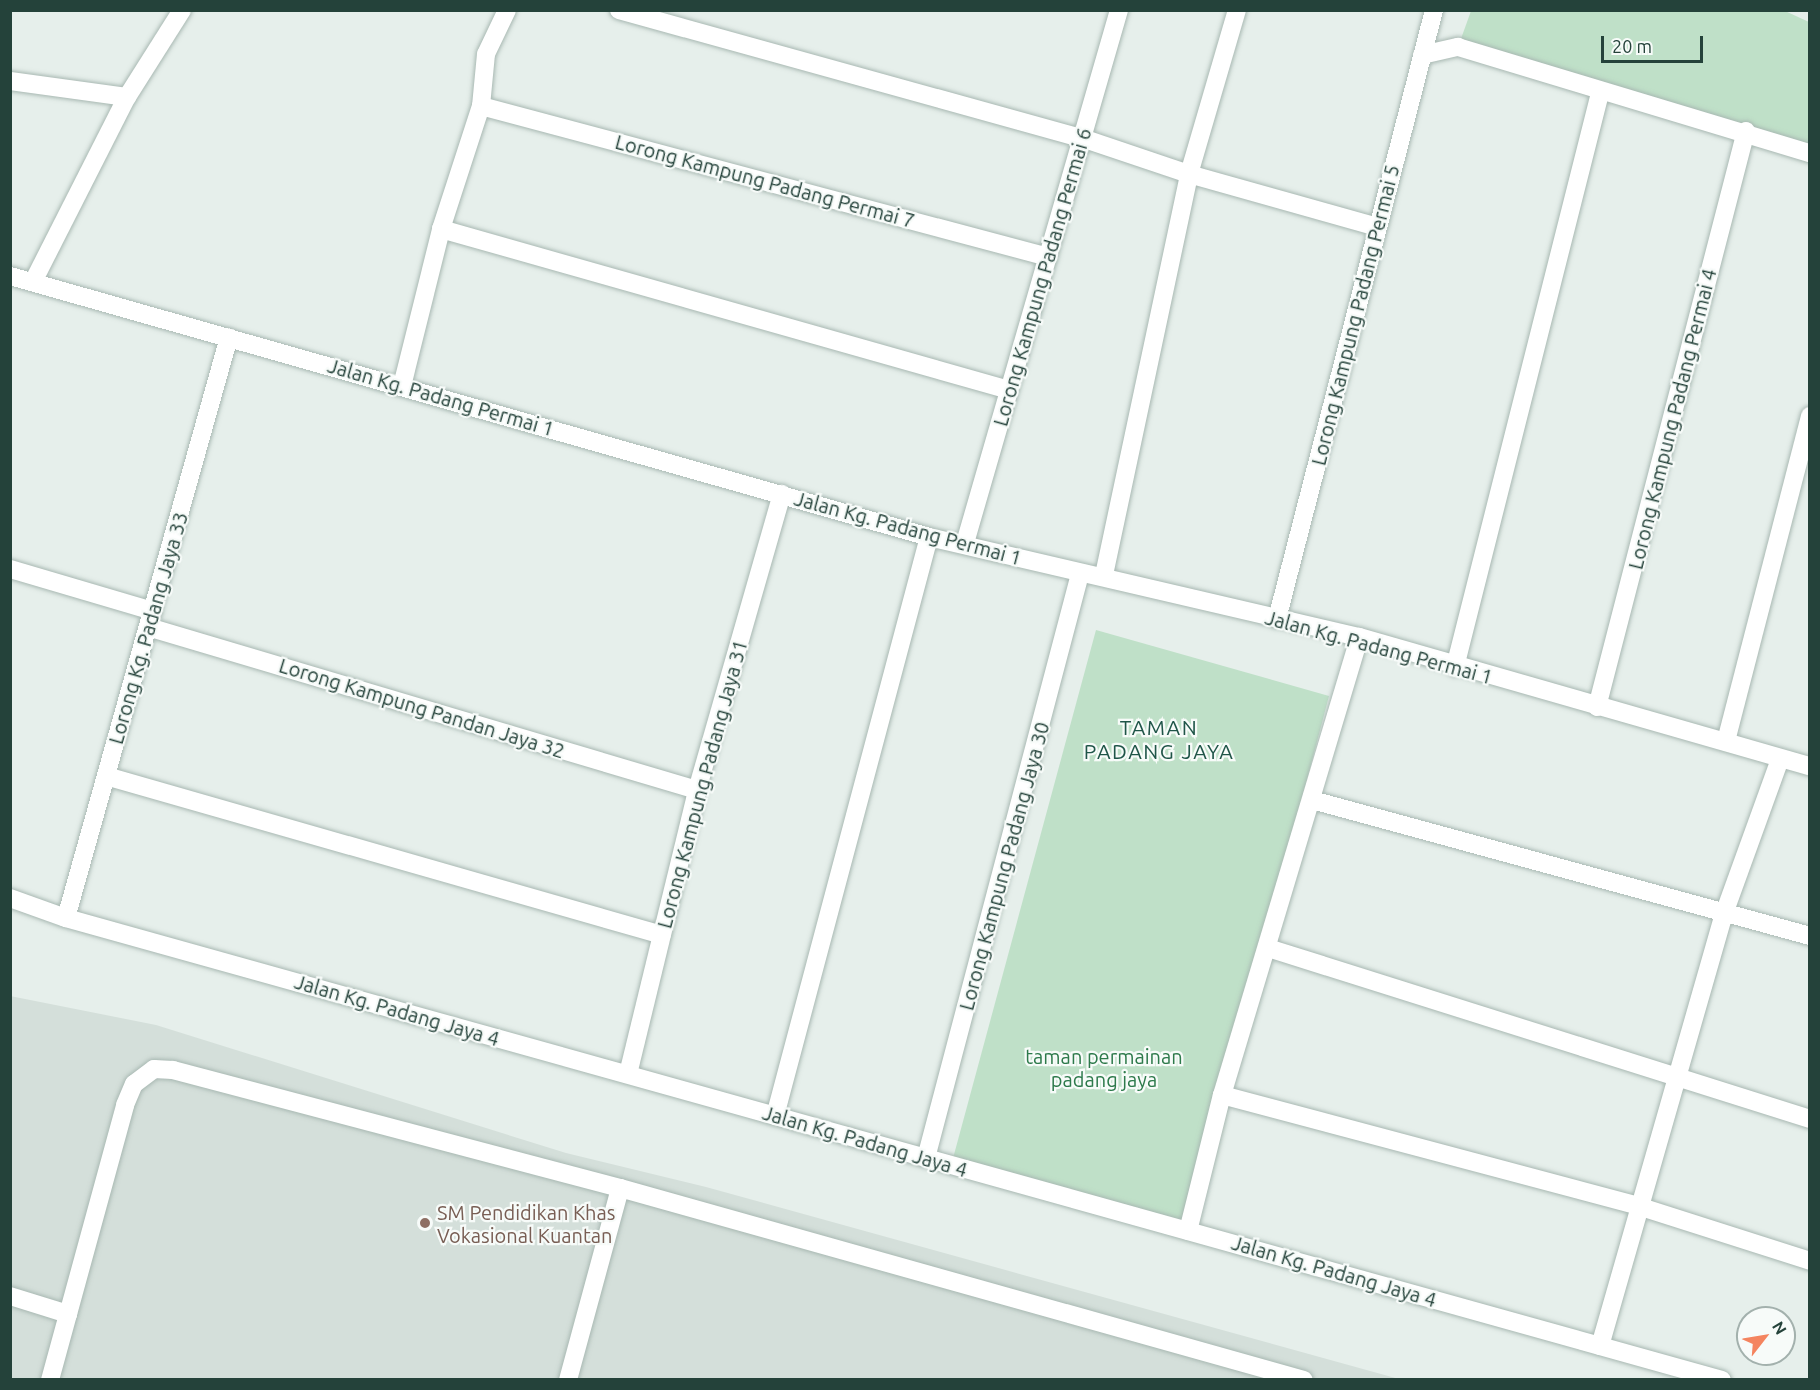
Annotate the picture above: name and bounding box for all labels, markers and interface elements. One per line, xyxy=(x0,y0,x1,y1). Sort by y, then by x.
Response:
scale bar xyxy=(1604,24,1706,62)
text: 20 m xyxy=(1612,36,1652,56)
street label: Lorong Kampung Padang Permai 6 xyxy=(988,125,1096,429)
street label: Lorong Kampung Padang Permai 7 xyxy=(613,129,917,233)
street label: Lorong Kampung Padang Permai 5 xyxy=(1306,162,1404,468)
street label: Lorong Kampung Padang Permai 4 xyxy=(1623,266,1721,572)
street label: Jalan Kg. Padang Permai 1 xyxy=(325,353,557,441)
street label: Jalan Kg. Padang Permai 1 xyxy=(792,486,1024,570)
street label: Lorong Kg. Padang Jaya 33 xyxy=(103,509,193,747)
street label: Jalan Kg. Padang Permai 1 xyxy=(1263,605,1495,689)
street label: Lorong Kampung Padang Jaya 31 xyxy=(652,637,752,931)
street label: Lorong Kampung Pandan Jaya 32 xyxy=(276,653,568,763)
district label: TAMAN PADANG JAYA xyxy=(1084,714,1234,764)
street label: Lorong Kampung Padang Jaya 30 xyxy=(954,719,1054,1013)
street label: Jalan Kg. Padang Jaya 4 xyxy=(292,969,502,1051)
park label: taman permainan padang jaya xyxy=(1025,1044,1183,1091)
street label: Jalan Kg. Padang Jaya 4 xyxy=(760,1100,970,1182)
place label: SM Pendidikan Khas Vokasional Kuantan xyxy=(437,1200,615,1247)
marker: SM Pendidikan Khas Vokasional Kuantan xyxy=(418,1216,432,1230)
street label: Jalan Kg. Padang Jaya 4 xyxy=(1229,1230,1439,1312)
north arrow xyxy=(1736,1306,1796,1366)
text: N xyxy=(1769,1318,1791,1338)

